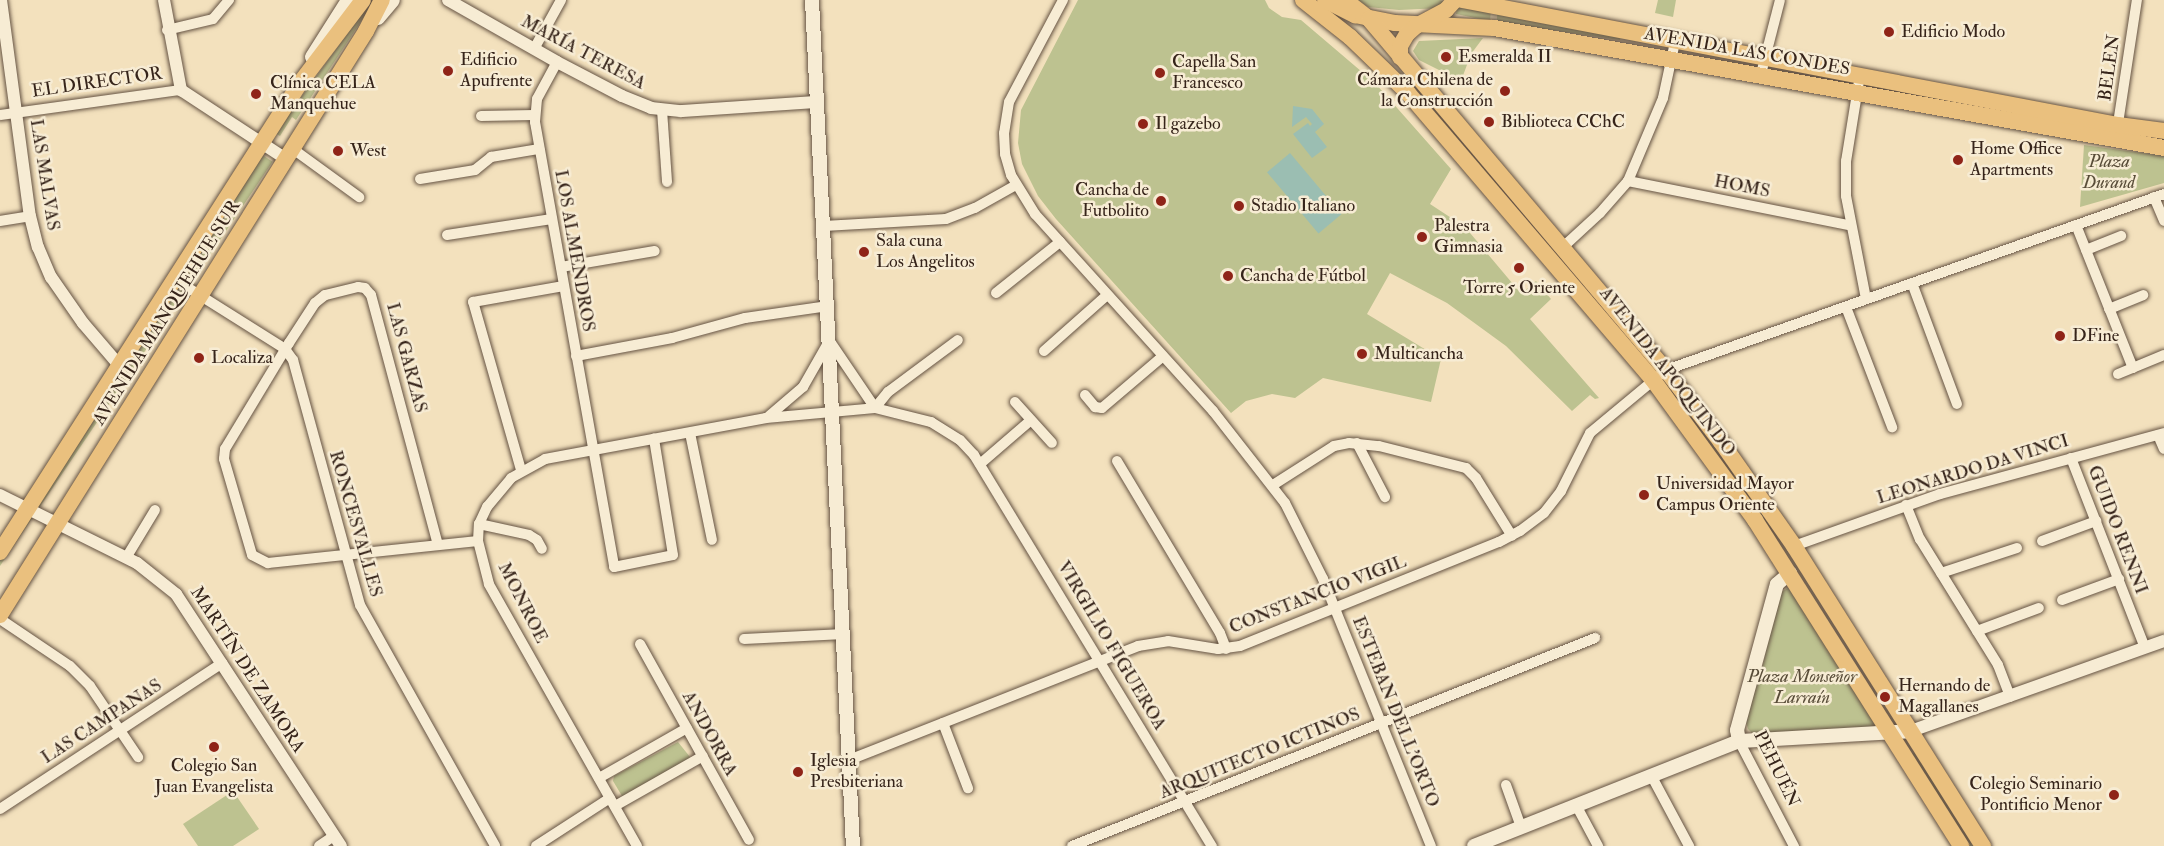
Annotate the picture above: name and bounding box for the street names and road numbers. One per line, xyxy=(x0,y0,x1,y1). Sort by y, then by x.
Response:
street label: MARÍA TERESA xyxy=(517,11,649,95)
street label: AVENIDA LAS CONDES xyxy=(1642,23,1852,81)
street label: BELEN xyxy=(2095,33,2125,103)
street label: EL DIRECTOR xyxy=(30,63,164,103)
street label: LAS MALVAS xyxy=(25,118,63,232)
street label: LOS ALMENDROS xyxy=(549,168,599,334)
street label: HOMS xyxy=(1712,171,1772,203)
street label: AVENIDA MANQUEHUE SUR xyxy=(89,196,245,430)
street label: AVENIDA APOQUINDO xyxy=(1594,283,1740,461)
street label: LAS GARZAS xyxy=(381,301,431,415)
street label: LEONARDO DA VINCI xyxy=(1874,431,2072,509)
street label: RONCESVALLES xyxy=(324,448,386,600)
street label: GUIDO RENNI xyxy=(2083,463,2151,597)
street label: CONSTANCIO VIGIL xyxy=(1226,551,1410,639)
street label: VIRGILIO FIGUEROA xyxy=(1052,558,1170,734)
street label: MONROE xyxy=(492,559,552,647)
street label: MARTÍN DE ZAMORA xyxy=(185,583,309,757)
street label: ESTEBAN DELL'ORTO xyxy=(1347,613,1443,811)
street label: LAS CAMPANAS xyxy=(38,675,166,769)
street label: ANDORRA xyxy=(677,688,741,780)
street label: ARQUITECTO ICTINOS xyxy=(1157,704,1363,804)
street label: PEHUÉN xyxy=(1748,727,1804,811)

